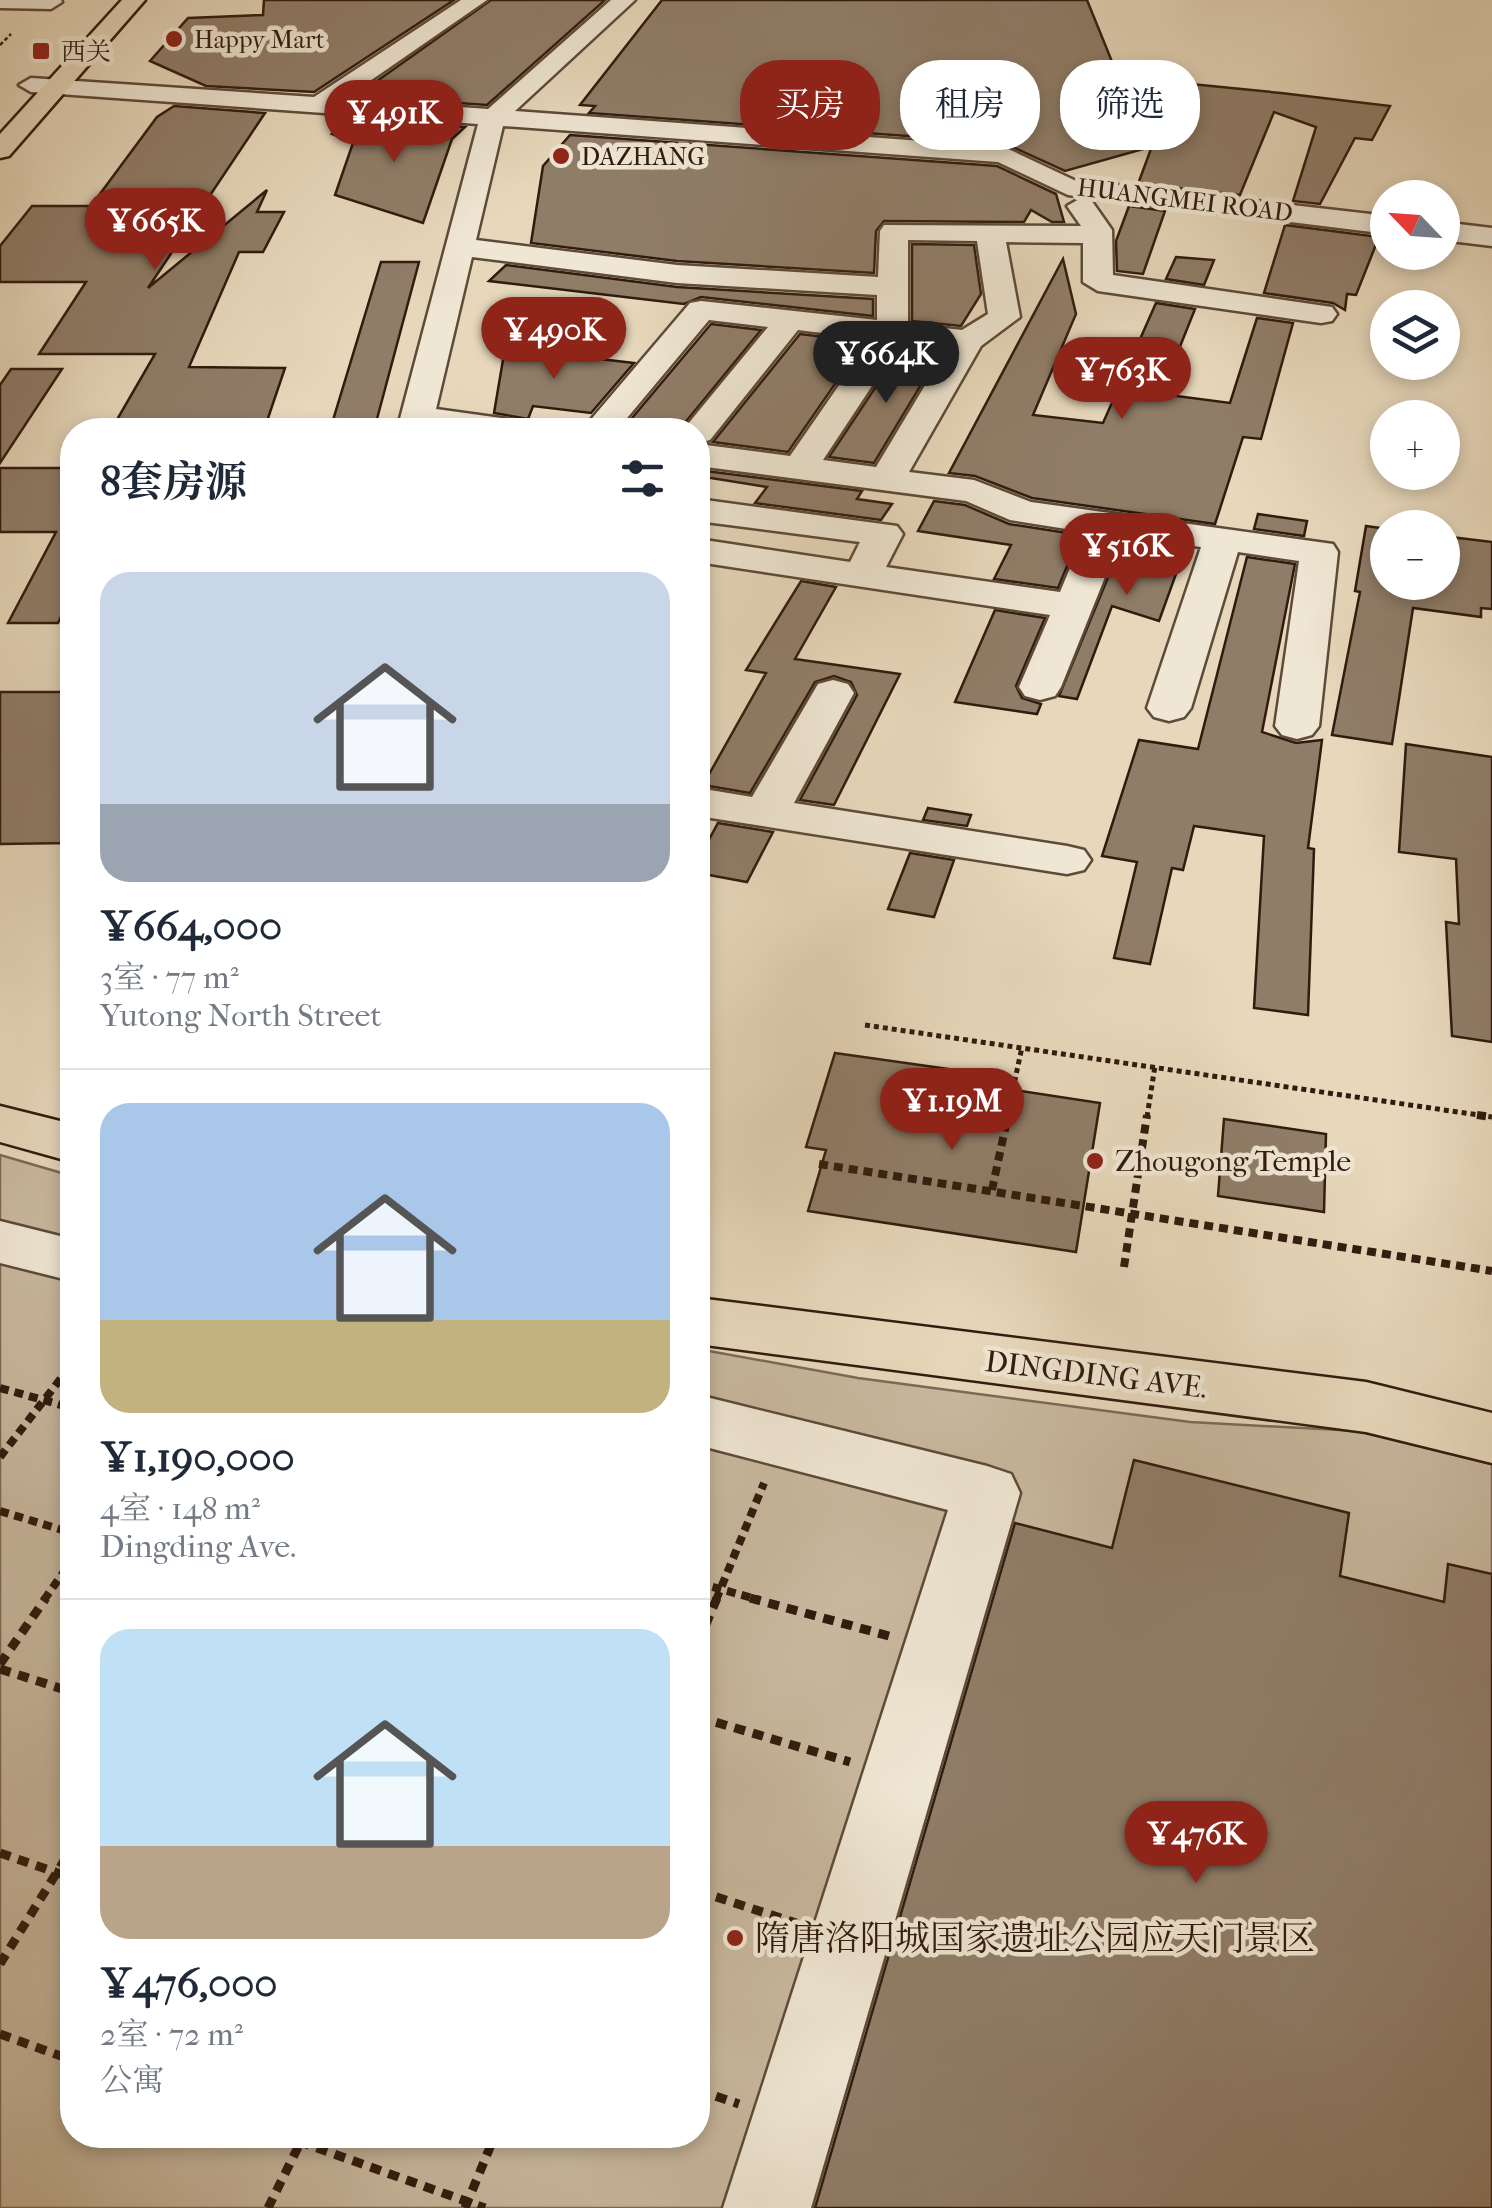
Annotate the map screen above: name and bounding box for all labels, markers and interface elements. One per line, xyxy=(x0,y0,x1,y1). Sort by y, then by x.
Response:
place label: Happy Mart xyxy=(194,25,325,54)
marker: Happy Mart xyxy=(163,28,185,50)
place label: 西关 xyxy=(61,37,111,66)
marker: 西关 xyxy=(30,40,52,62)
chip: 买房 xyxy=(740,60,880,150)
chip: 租房 xyxy=(900,60,1040,150)
chip: 筛选 xyxy=(1060,60,1200,150)
pin: ¥491K xyxy=(324,80,464,165)
text: ¥491K xyxy=(346,94,442,131)
place label: DAZHANG xyxy=(581,142,705,171)
marker: DAZHANG xyxy=(550,145,572,167)
street label: HUANGMEI ROAD xyxy=(1075,172,1295,228)
north arrow xyxy=(1370,180,1460,270)
map controls xyxy=(1370,180,1460,600)
pin: ¥665K xyxy=(85,188,225,273)
text: ¥665K xyxy=(107,202,203,239)
button: layers xyxy=(1370,290,1460,380)
pin: ¥490K xyxy=(484,297,624,382)
text: ¥490K xyxy=(503,311,605,348)
pin: ¥664K xyxy=(816,321,956,406)
text: ¥664K xyxy=(835,335,937,372)
pin: ¥763K xyxy=(1052,337,1192,422)
text: ¥763K xyxy=(1075,351,1169,388)
button: + xyxy=(1370,400,1460,490)
icon: filters xyxy=(615,451,670,506)
text: 8套房源 xyxy=(100,458,247,507)
button: − xyxy=(1370,510,1460,600)
pin: ¥516K xyxy=(1057,513,1197,598)
text: ¥516K xyxy=(1082,527,1172,564)
icon: home xyxy=(295,637,475,817)
text: ¥664,000 xyxy=(100,902,282,951)
text: 3室 · 77 m² xyxy=(100,959,239,996)
text: Yutong North Street xyxy=(100,997,382,1034)
pin: ¥1.19M xyxy=(871,1068,1033,1153)
text: ¥1.19M xyxy=(902,1082,1002,1119)
place label: Zhougong Temple xyxy=(1115,1144,1351,1179)
marker: Zhougong Temple xyxy=(1084,1150,1106,1172)
icon: home xyxy=(295,1168,475,1348)
street label: DINGDING AVE. xyxy=(983,1344,1209,1406)
text: ¥1,190,000 xyxy=(100,1433,295,1482)
text: 4室 · 148 m² xyxy=(100,1490,260,1527)
text: Dingding Ave. xyxy=(100,1528,296,1565)
icon: home xyxy=(295,1694,475,1874)
pin: ¥476K xyxy=(1126,1801,1266,1886)
text: ¥476K xyxy=(1147,1815,1245,1852)
place label: 隋唐洛阳城国家遗址公园应天门景区 xyxy=(755,1918,1315,1959)
marker: 隋唐洛阳城国家遗址公园应天门景区 xyxy=(724,1927,746,1949)
text: ¥476,000 xyxy=(100,1959,277,2008)
text: 2室 · 72 m² xyxy=(100,2016,243,2053)
text: 公寓 xyxy=(100,2062,164,2099)

